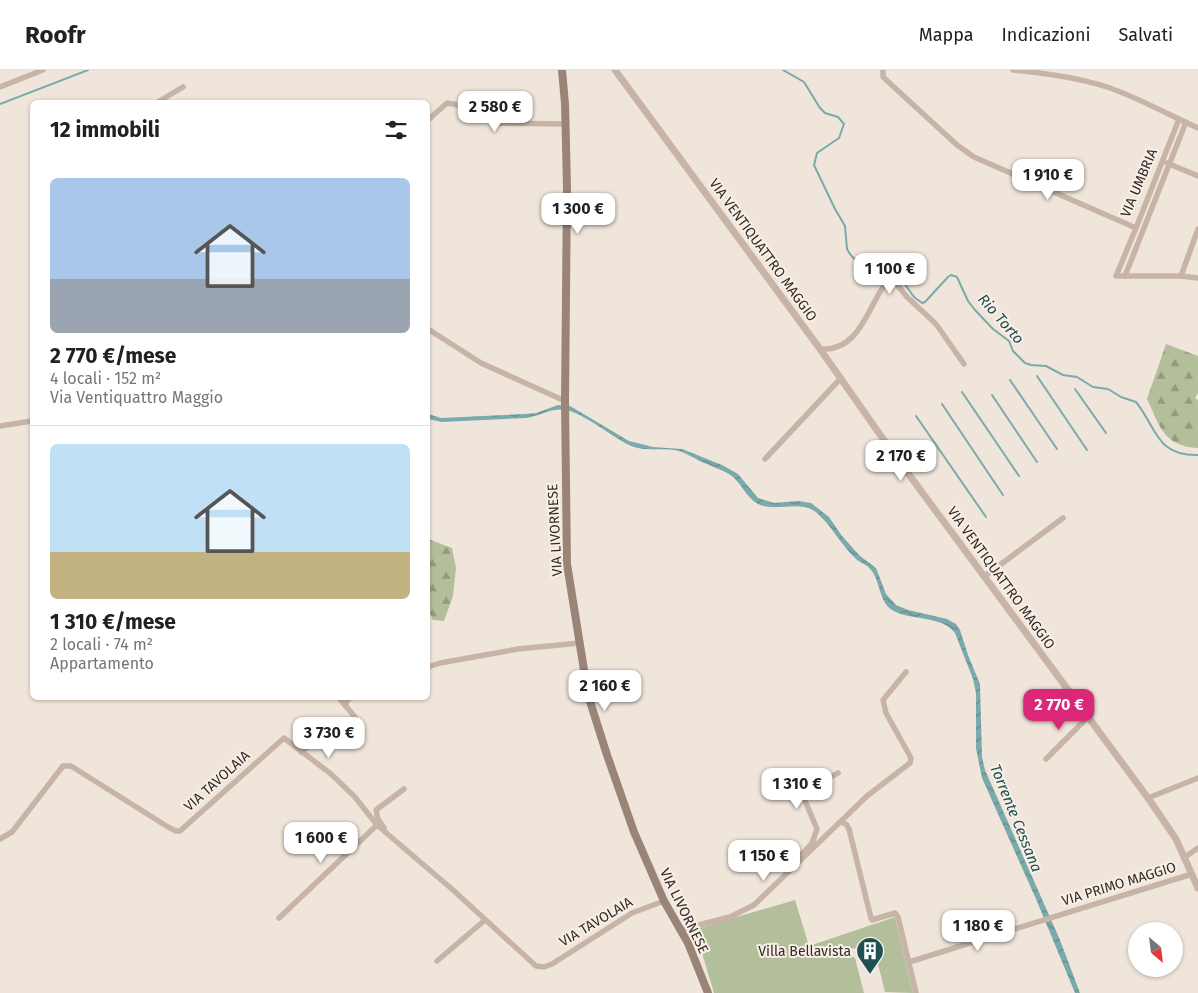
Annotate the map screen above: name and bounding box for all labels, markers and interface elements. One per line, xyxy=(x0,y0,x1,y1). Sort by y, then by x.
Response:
text: Roofr xyxy=(25,21,86,49)
text: Mappa xyxy=(919,24,974,46)
text: Indicazioni xyxy=(1002,24,1091,46)
text: Salvati xyxy=(1119,24,1173,46)
pin: 2 580 € xyxy=(449,90,541,133)
text: 2 580 € xyxy=(469,97,521,116)
icon: filters xyxy=(382,116,410,144)
text: 12 immobili xyxy=(50,117,160,143)
street label: VIA UMBRIA xyxy=(1117,146,1161,220)
pin: 1 910 € xyxy=(1002,158,1094,201)
text: 1 910 € xyxy=(1023,165,1073,184)
street label: VIA VENTIQUATTRO MAGGIO xyxy=(705,175,821,325)
pin: 1 300 € xyxy=(532,192,624,235)
text: 1 300 € xyxy=(552,199,604,218)
icon: home xyxy=(185,211,275,301)
pin: 1 100 € xyxy=(844,252,936,295)
text: 1 100 € xyxy=(865,259,915,278)
water label: Rio Torto xyxy=(974,290,1028,348)
text: 2 770 €/mese xyxy=(50,343,176,369)
text: 4 locali · 152 m² xyxy=(50,369,161,388)
text: Via Ventiquattro Maggio xyxy=(50,388,223,407)
pin: 2 170 € xyxy=(855,440,947,482)
text: 2 170 € xyxy=(876,446,926,465)
icon: home xyxy=(185,476,275,566)
street label: VIA LIVORNESE xyxy=(544,483,566,577)
street label: VIA VENTIQUATTRO MAGGIO xyxy=(943,503,1059,653)
text: 1 310 €/mese xyxy=(50,609,176,635)
text: 2 locali · 74 m² xyxy=(50,635,153,654)
text: Appartamento xyxy=(50,654,154,673)
pin: 2 160 € xyxy=(559,670,651,712)
text: 2 160 € xyxy=(579,676,631,695)
pin: 2 770 € xyxy=(1013,688,1105,731)
text: 2 770 € xyxy=(1034,695,1084,714)
pin: 3 730 € xyxy=(283,716,375,759)
text: 3 730 € xyxy=(304,723,354,742)
street label: VIA TAVOLAIA xyxy=(181,747,253,815)
water label: Torrente Cessana xyxy=(986,761,1046,875)
pin: 1 310 € xyxy=(751,768,843,810)
text: 1 310 € xyxy=(772,774,822,793)
pin: 1 600 € xyxy=(275,822,367,864)
text: 1 600 € xyxy=(295,828,347,847)
pin: 1 150 € xyxy=(718,840,810,882)
text: 1 150 € xyxy=(739,846,789,865)
street label: VIA PRIMO MAGGIO xyxy=(1060,859,1178,909)
street label: VIA LIVORNESE xyxy=(656,866,712,956)
street label: VIA TAVOLAIA xyxy=(556,893,636,951)
pin: 1 180 € xyxy=(932,910,1024,952)
text: 1 180 € xyxy=(953,916,1003,935)
north arrow xyxy=(1128,922,1182,978)
map controls xyxy=(1128,922,1183,977)
building icon: Villa Bellavista xyxy=(855,936,885,975)
place label: Villa Bellavista xyxy=(758,943,851,960)

